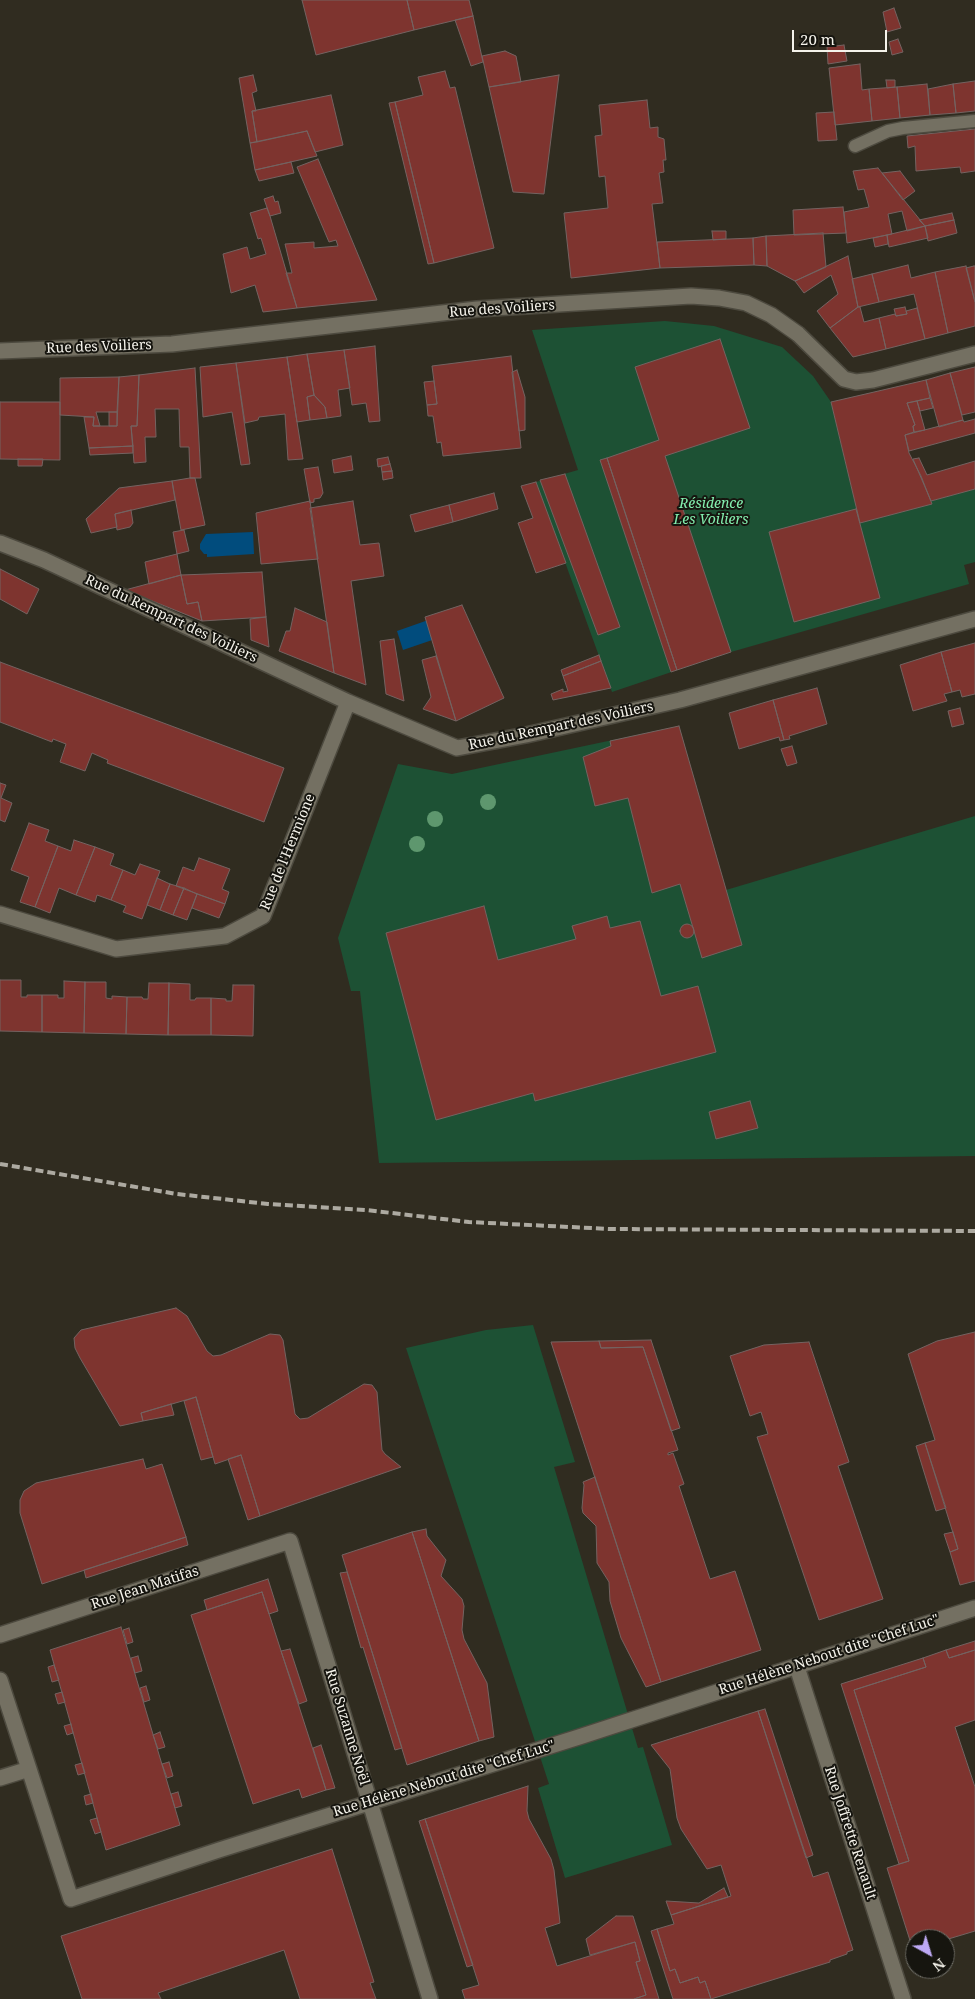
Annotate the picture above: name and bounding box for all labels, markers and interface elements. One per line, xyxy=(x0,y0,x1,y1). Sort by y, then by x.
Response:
scale bar xyxy=(795,20,890,52)
text: 20 m xyxy=(800,29,835,49)
street label: Rue des Voiliers xyxy=(449,297,555,321)
street label: Rue des Voiliers xyxy=(46,337,152,357)
park label: Résidence Les Voiliers xyxy=(673,496,749,528)
street label: Rue du Rempart des Voiliers xyxy=(82,572,260,666)
street label: Rue du Rempart des Voiliers xyxy=(467,698,655,754)
street label: Rue de l'Hermione xyxy=(257,791,319,913)
street label: Rue Jean Matifas xyxy=(89,1563,201,1613)
street label: Rue Hélène Nebout dite "Chef Luc" xyxy=(717,1611,941,1699)
street label: Rue Suzanne Noël xyxy=(321,1667,373,1787)
street label: Rue Hélène Nebout dite "Chef Luc" xyxy=(331,1737,557,1821)
street label: Rue Joffrette Renault xyxy=(821,1764,879,1902)
north arrow xyxy=(905,1929,955,1979)
text: N xyxy=(929,1954,949,1976)

